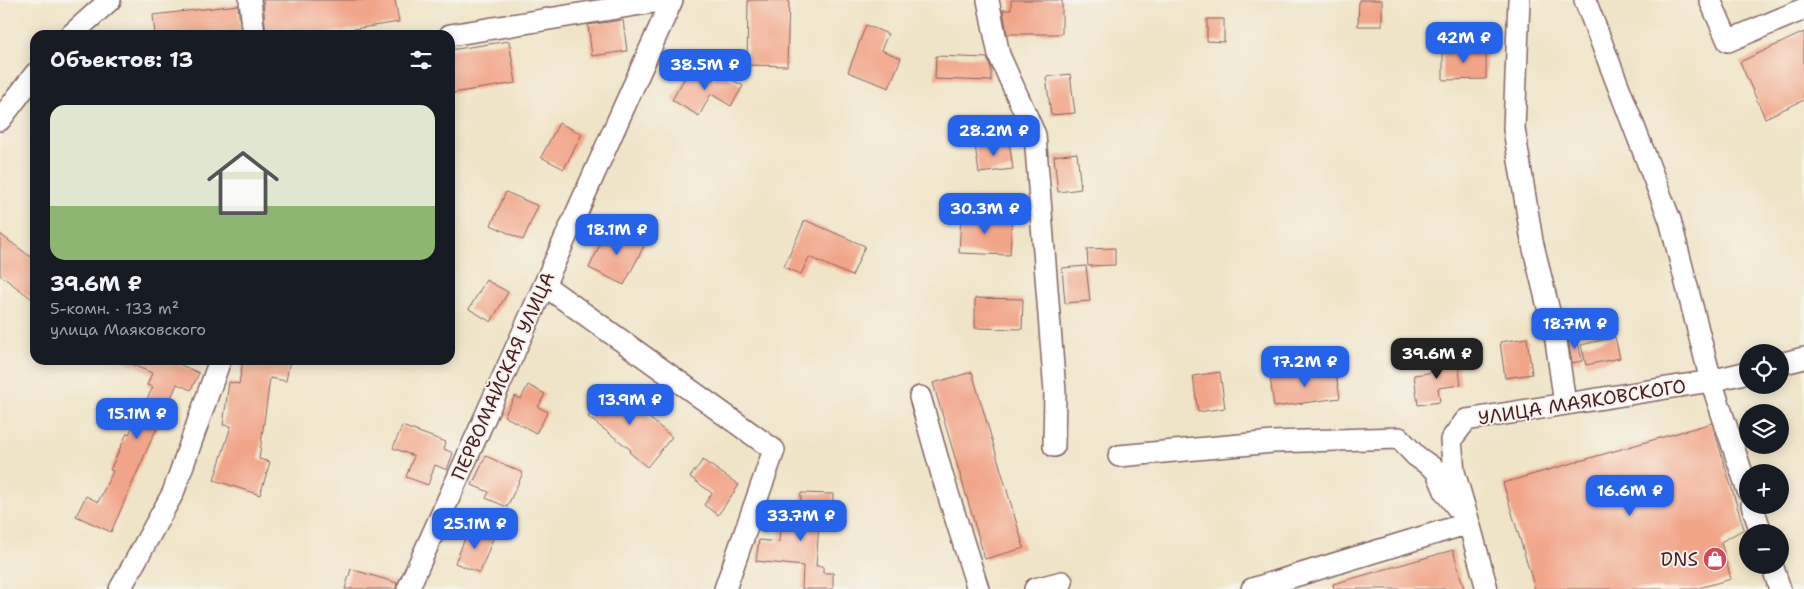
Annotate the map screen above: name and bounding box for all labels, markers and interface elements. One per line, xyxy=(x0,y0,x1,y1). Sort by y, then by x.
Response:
pin: 42M ₽ xyxy=(1429,22,1499,64)
text: 42M ₽ xyxy=(1437,27,1491,48)
text: Объектов: 13 xyxy=(50,46,193,74)
icon: filters xyxy=(407,46,435,74)
pin: 38.5M ₽ xyxy=(659,48,751,91)
text: 38.5M ₽ xyxy=(670,54,740,75)
pin: 28.2M ₽ xyxy=(948,114,1040,157)
text: 28.2M ₽ xyxy=(959,120,1029,141)
icon: home xyxy=(198,138,288,228)
pin: 30.3M ₽ xyxy=(939,192,1031,235)
text: 30.3M ₽ xyxy=(950,198,1020,219)
pin: 18.1M ₽ xyxy=(571,214,663,256)
text: 18.1M ₽ xyxy=(586,219,648,240)
street label: ПЕРВОМАЙСКАЯ УЛИЦА xyxy=(446,268,560,484)
text: 39.6M ₽ xyxy=(50,270,142,298)
text: 5-комн. · 133 m² xyxy=(50,298,179,319)
pin: 18.7M ₽ xyxy=(1529,308,1621,350)
text: 18.7M ₽ xyxy=(1542,313,1608,334)
text: улица Маяковского xyxy=(50,319,206,340)
pin: 39.6M ₽ xyxy=(1391,338,1483,380)
text: 39.6M ₽ xyxy=(1402,343,1472,364)
map controls xyxy=(1739,344,1789,574)
button: locate xyxy=(1739,344,1789,394)
pin: 17.2M ₽ xyxy=(1259,346,1351,388)
text: 17.2M ₽ xyxy=(1272,351,1338,372)
street label: УЛИЦА МАЯКОВСКОГО xyxy=(1476,373,1688,431)
pin: 13.9M ₽ xyxy=(584,384,676,426)
text: 13.9M ₽ xyxy=(598,389,662,410)
pin: 15.1M ₽ xyxy=(91,398,183,440)
text: 15.1M ₽ xyxy=(107,403,167,424)
button: layers xyxy=(1739,404,1789,454)
button: + xyxy=(1739,464,1789,514)
pin: 16.6M ₽ xyxy=(1584,474,1676,517)
text: 16.6M ₽ xyxy=(1597,480,1663,501)
pin: 33.7M ₽ xyxy=(755,500,847,542)
text: 33.7M ₽ xyxy=(767,505,835,526)
pin: 25.1M ₽ xyxy=(429,508,521,550)
text: 25.1M ₽ xyxy=(443,513,507,534)
button: − xyxy=(1739,524,1789,574)
shop icon: DNS xyxy=(1702,546,1728,572)
place label: DNS xyxy=(1661,547,1698,572)

